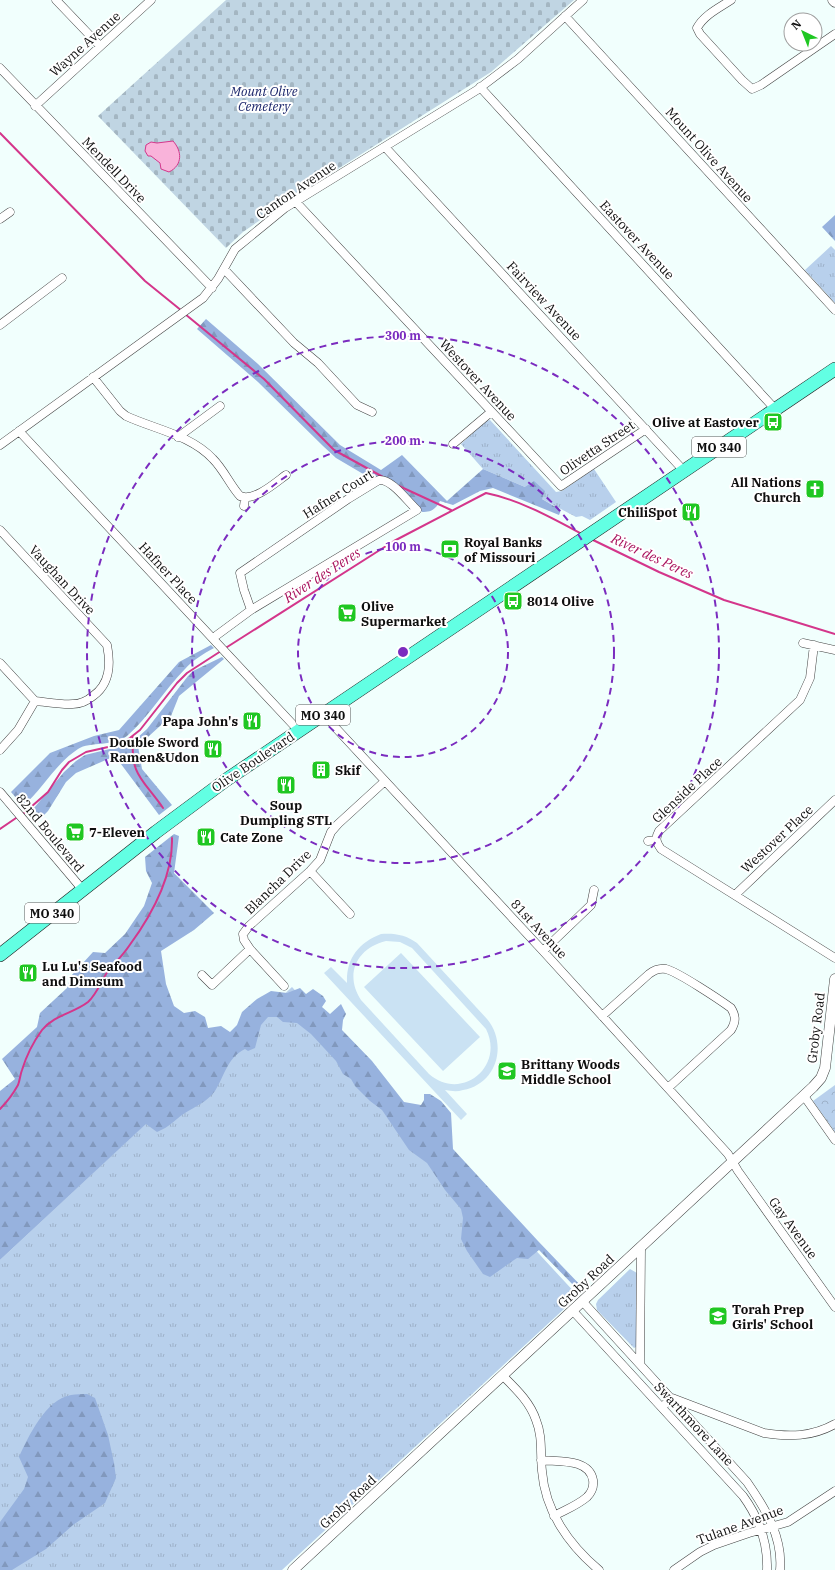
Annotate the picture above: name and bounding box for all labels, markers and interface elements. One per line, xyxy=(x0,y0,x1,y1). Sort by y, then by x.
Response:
street label: Wayne Avenue xyxy=(46,8,124,80)
north arrow xyxy=(783,12,823,52)
text: N xyxy=(788,16,804,33)
park label: Mount Olive Cemetery xyxy=(230,83,298,115)
street label: Mount Olive Avenue xyxy=(662,104,756,206)
street label: Mendell Drive xyxy=(78,133,150,207)
street label: Canton Avenue xyxy=(253,157,339,223)
street label: Eastover Avenue xyxy=(596,197,678,283)
street label: Fairview Avenue xyxy=(503,258,585,344)
text: 300 m xyxy=(385,328,421,343)
street label: Westover Avenue xyxy=(436,336,520,424)
bus stop icon: Olive at Eastover xyxy=(762,411,784,433)
place label: Olive at Eastover xyxy=(652,414,760,431)
street label: Olivetta Street xyxy=(556,416,638,479)
text: 200 m xyxy=(385,433,421,448)
road number: MO 340 xyxy=(692,437,746,457)
street label: Hafner Court xyxy=(300,465,377,522)
place label: All Nations Church xyxy=(731,474,802,506)
church icon: All Nations Church xyxy=(804,478,826,500)
restaurant icon: ChiliSpot xyxy=(680,501,702,523)
place label: ChiliSpot xyxy=(618,504,677,521)
water label: River des Peres xyxy=(607,529,696,583)
place label: Royal Banks of Missouri xyxy=(464,534,543,566)
bank icon: Royal Banks of Missouri xyxy=(439,538,461,560)
street label: Hafner Place xyxy=(135,539,201,607)
text: 100 m xyxy=(385,539,421,554)
street label: Vaughan Drive xyxy=(25,542,99,618)
water label: River des Peres xyxy=(279,543,365,607)
bus stop icon: 8014 Olive xyxy=(502,590,524,612)
place label: 8014 Olive xyxy=(527,593,594,610)
place label: Olive Supermarket xyxy=(361,598,446,630)
supermarket icon: Olive Supermarket xyxy=(336,602,358,624)
centre of rings xyxy=(396,645,410,659)
road number: MO 340 xyxy=(296,705,350,725)
restaurant icon: Papa John's xyxy=(241,710,263,732)
place label: Papa John's xyxy=(162,713,238,730)
street label: Olive Boulevard xyxy=(208,728,298,796)
place label: Double Sword Ramen&Udon xyxy=(109,734,199,766)
restaurant icon: Double Sword Ramen&Udon xyxy=(202,738,224,760)
street label: Glenside Place xyxy=(648,753,726,827)
building icon: Skif xyxy=(310,759,332,781)
place label: Skif xyxy=(335,762,362,779)
restaurant icon: Soup Dumpling STL xyxy=(275,774,297,796)
street label: 82nd Boulevard xyxy=(12,790,88,876)
place label: Soup Dumpling STL xyxy=(240,797,332,829)
street label: Westover Place xyxy=(737,801,817,877)
supermarket icon: 7-Eleven xyxy=(64,821,86,843)
place label: 7-Eleven xyxy=(89,824,145,841)
restaurant icon: Cate Zone xyxy=(195,826,217,848)
place label: Cate Zone xyxy=(220,829,283,846)
street label: Blancha Drive xyxy=(241,846,315,918)
street label: 81st Avenue xyxy=(507,896,571,962)
road number: MO 340 xyxy=(25,903,79,923)
place label: Lu Lu's Seafood and Dimsum xyxy=(42,958,142,990)
restaurant icon: Lu Lu's Seafood and Dimsum xyxy=(17,962,39,984)
street label: Groby Road xyxy=(803,992,829,1064)
place label: Brittany Woods Middle School xyxy=(521,1056,620,1088)
school or university icon: Brittany Woods Middle School xyxy=(496,1060,518,1082)
street label: Gay Avenue xyxy=(765,1194,821,1262)
street label: Groby Road xyxy=(554,1250,618,1311)
place label: Torah Prep Girls' School xyxy=(732,1301,813,1333)
school or university icon: Torah Prep Girls' School xyxy=(707,1305,729,1327)
street label: Swarthmore Lane xyxy=(651,1378,737,1470)
street label: Groby Road xyxy=(316,1471,380,1532)
street label: Tulane Avenue xyxy=(694,1501,786,1549)

